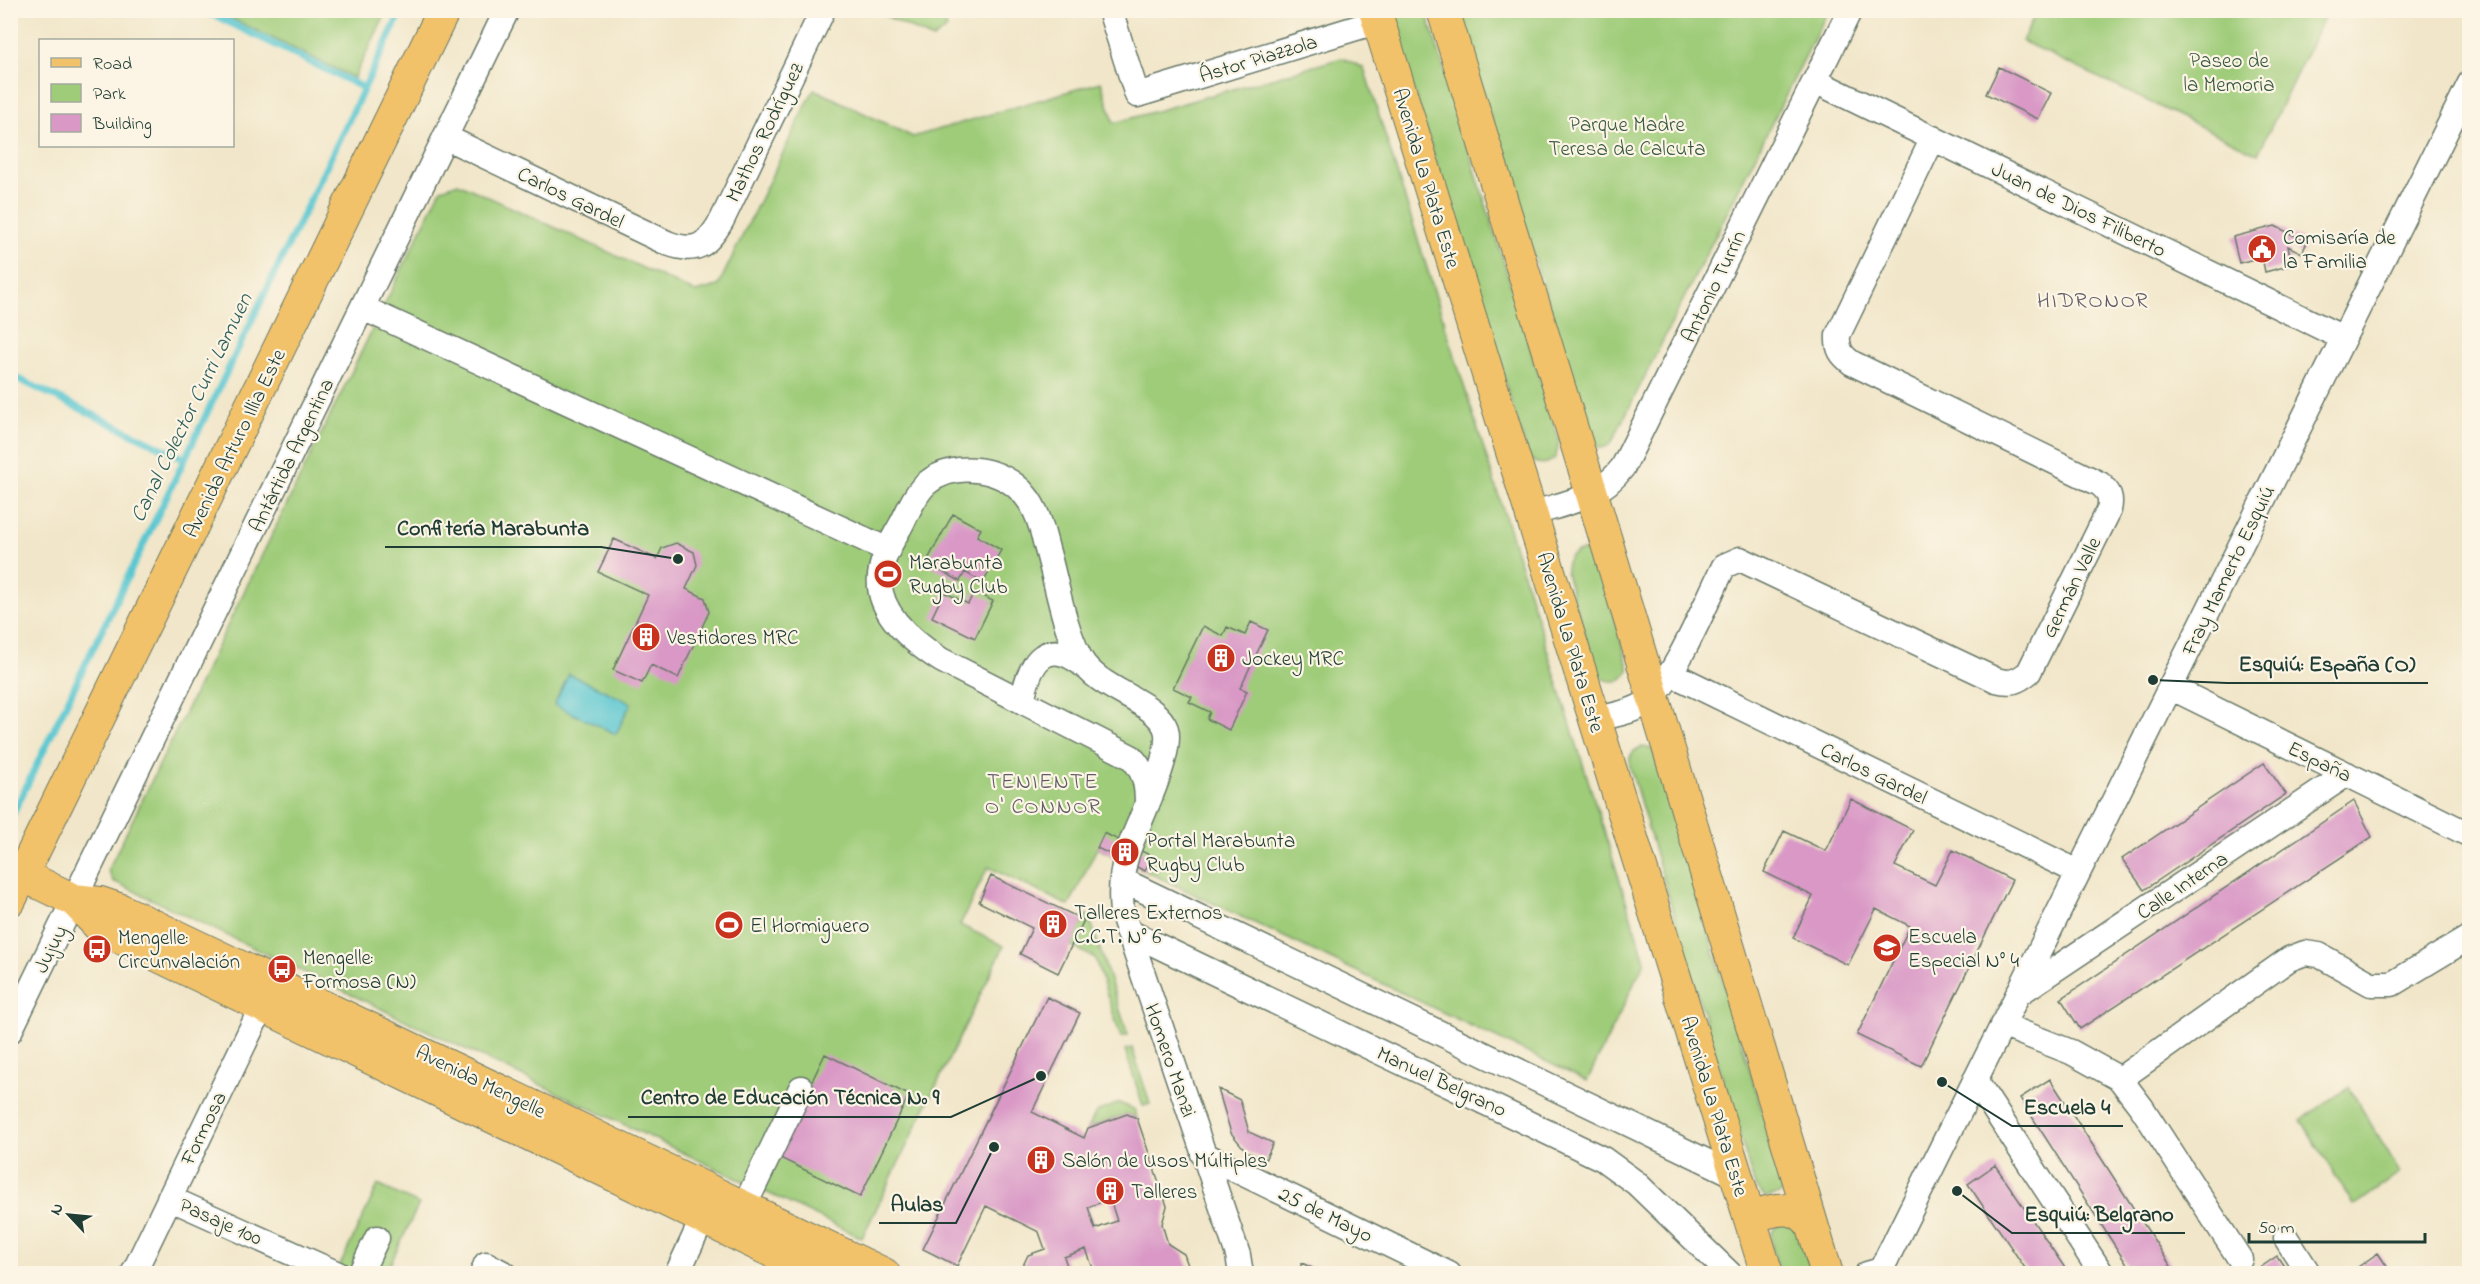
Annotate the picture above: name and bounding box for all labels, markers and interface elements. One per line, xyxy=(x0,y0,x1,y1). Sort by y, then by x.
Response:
street label: Ástor Piazzola xyxy=(1196,27,1321,92)
legend xyxy=(39,39,234,147)
park label: Paseo de la Memoria xyxy=(2183,47,2275,101)
text: Road xyxy=(93,52,132,78)
street label: Mathos Rodríguez xyxy=(719,58,815,209)
text: Park xyxy=(93,82,126,108)
street label: Avenida La Plata Este xyxy=(1383,85,1467,273)
park label: Parque Madre Teresa de Calcuta xyxy=(1548,111,1706,165)
text: Building xyxy=(92,112,152,139)
street label: Juan de Dios Filiberto xyxy=(1986,155,2171,266)
street label: Carlos Gardel xyxy=(512,160,629,238)
place label: Comisaría de la Familia xyxy=(2283,224,2396,278)
street label: Antonio Turrín xyxy=(1675,226,1755,348)
public building icon: Comisaría de la Familia xyxy=(2246,233,2278,265)
district label: HIDRONOR xyxy=(2037,286,2149,318)
water label: Canal Colector Curri Lamuen xyxy=(123,287,263,528)
street label: Avenida Arturo Illia Este xyxy=(177,344,295,543)
street label: Antártida Argentina xyxy=(243,374,345,539)
street label: Fray Mamerto Esquiú xyxy=(2175,481,2286,663)
callout: Confitería Marabunta xyxy=(385,507,601,547)
text: Confitería Marabunta xyxy=(397,514,589,546)
street label: Germán Valle xyxy=(2035,532,2110,644)
place label: Marabunta Rugby Club xyxy=(909,549,1007,605)
street label: Avenida La Plata Este xyxy=(1527,549,1611,737)
sports icon: Marabunta Rugby Club xyxy=(872,558,904,590)
building icon: Vestidores MRC xyxy=(630,621,662,653)
place label: Vestidores MRC xyxy=(666,624,798,654)
building icon: Jockey MRC xyxy=(1205,642,1237,674)
callout: Esquiú: España (O) xyxy=(2227,643,2428,683)
place label: Jockey MRC xyxy=(1242,645,1344,677)
text: Esquiú: España (O) xyxy=(2239,650,2416,682)
street label: España xyxy=(2282,734,2356,791)
street label: Carlos Gardel xyxy=(1815,736,1932,814)
district label: TENIENTE O' CONNOR xyxy=(985,767,1101,824)
place label: Portal Marabunta Rugby Club xyxy=(1146,827,1295,883)
building icon: Portal Marabunta Rugby Club xyxy=(1109,836,1141,868)
street label: Calle Interna xyxy=(2131,845,2235,928)
place label: Talleres Externos C.C.T. N° 6 xyxy=(1074,899,1223,953)
building icon: Talleres Externos C.C.T. N° 6 xyxy=(1037,908,1069,940)
sports icon: El Hormiguero xyxy=(713,909,745,941)
place label: El Hormiguero xyxy=(750,912,870,944)
street label: Jujuy xyxy=(27,921,78,980)
place label: Escuela Especial N° 4 xyxy=(1908,923,2020,977)
place label: Mengelle: Circunvalación xyxy=(118,924,240,978)
school or university icon: Escuela Especial N° 4 xyxy=(1871,932,1903,964)
bus stop icon: Mengelle: Circunvalación xyxy=(81,933,113,965)
place label: Mengelle: Formosa (N) xyxy=(302,944,416,998)
bus stop icon: Mengelle: Formosa (N) xyxy=(266,953,298,985)
street label: Homero Manzi xyxy=(1136,1000,1203,1122)
street label: Avenida La Plata Este xyxy=(1671,1013,1755,1201)
street label: Avenida Mengelle xyxy=(409,1038,551,1129)
street label: Manuel Belgrano xyxy=(1370,1040,1511,1128)
callout: Centro de Educación Técnica Nº 9 xyxy=(628,1077,951,1117)
text: Centro de Educación Técnica Nº 9 xyxy=(641,1083,940,1115)
callout: Escuela 4 xyxy=(2012,1086,2123,1126)
street label: Formosa xyxy=(174,1087,235,1172)
text: Escuela 4 xyxy=(2024,1093,2111,1125)
building icon: Salón de Usos Múltiples xyxy=(1025,1144,1057,1176)
place label: Salón de Usos Múltiples xyxy=(1062,1147,1268,1177)
building icon: Talleres xyxy=(1094,1175,1126,1207)
place label: Talleres xyxy=(1131,1178,1197,1208)
street label: 25 de Mayo xyxy=(1272,1180,1377,1253)
callout: Aulas xyxy=(879,1183,956,1223)
north arrow xyxy=(39,1185,99,1245)
text: Aulas xyxy=(891,1190,943,1222)
street label: Pasaje 100 xyxy=(174,1191,266,1254)
callout: Esquiú: Belgrano xyxy=(2012,1193,2185,1233)
text: N xyxy=(44,1199,71,1219)
text: Esquiú: Belgrano xyxy=(2024,1200,2174,1233)
scale bar xyxy=(2249,1206,2424,1244)
text: 50 m xyxy=(2258,1216,2295,1242)

